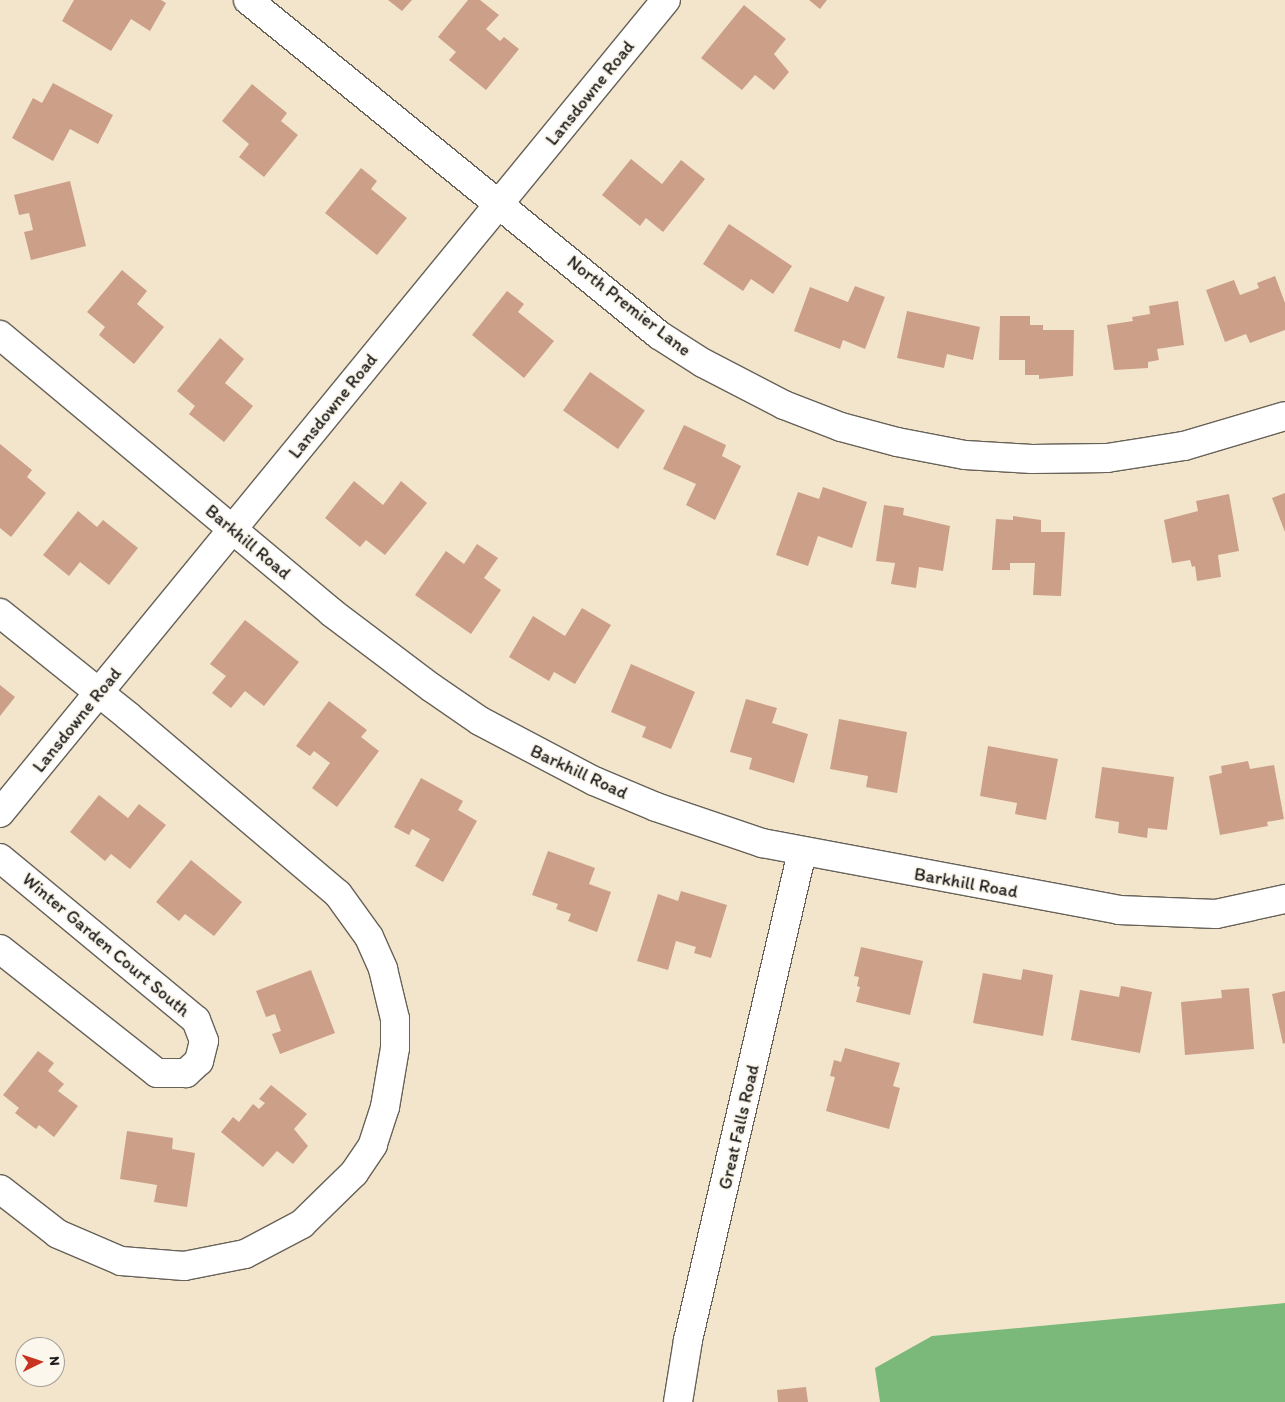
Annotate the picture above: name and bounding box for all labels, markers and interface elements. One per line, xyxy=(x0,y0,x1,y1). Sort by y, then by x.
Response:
street label: Lansdowne Road xyxy=(541,36,639,150)
street label: North Premier Lane xyxy=(563,251,695,361)
street label: Lansdowne Road xyxy=(284,349,382,463)
street label: Barkhill Road xyxy=(201,500,295,584)
street label: Lansdowne Road xyxy=(28,663,126,777)
street label: Barkhill Road xyxy=(527,740,631,804)
street label: Barkhill Road xyxy=(913,863,1019,903)
street label: Winter Garden Court South xyxy=(18,869,194,1021)
street label: Great Falls Road xyxy=(714,1063,764,1191)
north arrow xyxy=(15,1337,65,1387)
text: N xyxy=(46,1356,63,1366)

